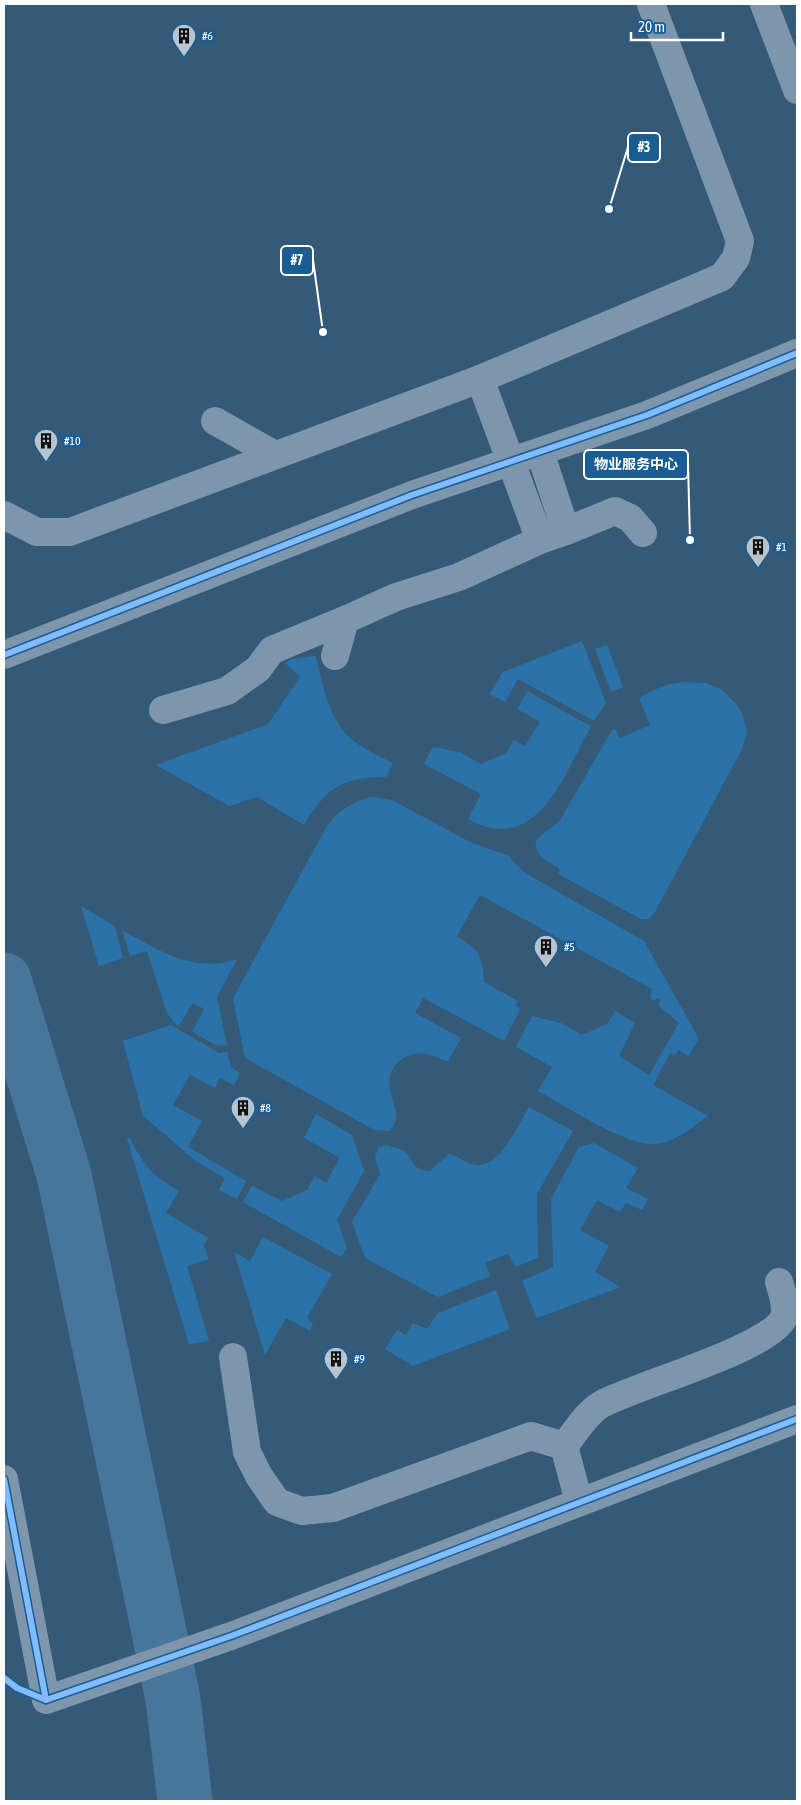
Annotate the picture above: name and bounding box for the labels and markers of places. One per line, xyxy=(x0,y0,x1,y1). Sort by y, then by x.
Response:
building icon: #6 xyxy=(171,23,197,57)
place label: #6 xyxy=(202,29,213,43)
callout: #3 xyxy=(628,133,660,162)
callout: #7 xyxy=(281,246,313,275)
building icon: #10 xyxy=(33,428,59,462)
place label: #10 xyxy=(64,434,81,448)
callout: 物业服务中心 xyxy=(584,450,688,479)
building icon: #1 xyxy=(745,534,771,568)
place label: #1 xyxy=(776,540,787,554)
building icon: #5 xyxy=(533,934,559,968)
place label: #5 xyxy=(564,940,575,954)
building icon: #8 xyxy=(230,1095,256,1129)
place label: #8 xyxy=(260,1101,271,1115)
building icon: #9 xyxy=(323,1346,349,1380)
place label: #9 xyxy=(354,1352,365,1366)

